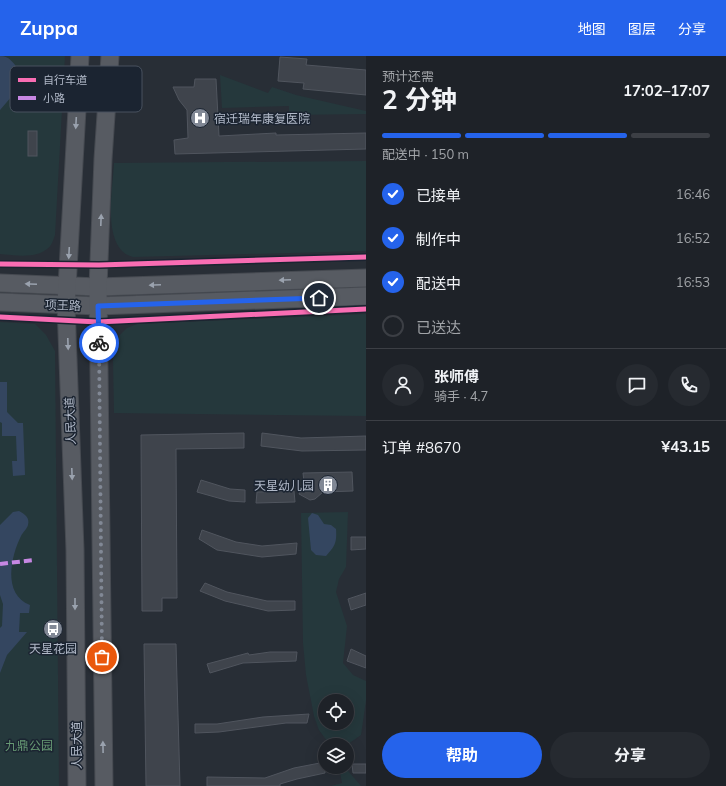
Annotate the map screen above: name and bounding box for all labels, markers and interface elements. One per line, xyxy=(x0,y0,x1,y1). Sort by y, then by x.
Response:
text: Zuppa xyxy=(20,16,78,40)
text: 地图 xyxy=(578,20,606,38)
text: 图层 xyxy=(628,20,656,38)
text: 分享 xyxy=(678,20,706,38)
legend xyxy=(10,66,142,112)
text: 预计还需 xyxy=(382,68,434,84)
text: 自行车道 xyxy=(43,73,87,87)
text: 17:02–17:07 xyxy=(623,81,710,100)
text: 2 分钟 xyxy=(382,83,457,116)
text: 小路 xyxy=(43,91,65,105)
hospital icon: 宿迁瑞年康复医院 xyxy=(189,107,211,129)
place label: 宿迁瑞年康复医院 xyxy=(214,111,310,126)
one-way arrow xyxy=(73,117,80,129)
text: 配送中 · 150 m xyxy=(382,146,469,162)
icon: check xyxy=(382,183,404,205)
text: 已接单 xyxy=(416,186,461,205)
text: 16:46 xyxy=(676,186,710,202)
one-way arrow xyxy=(98,213,104,226)
icon: check xyxy=(382,227,404,249)
text: 制作中 xyxy=(416,230,461,249)
text: 16:52 xyxy=(676,230,710,246)
one-way arrow xyxy=(66,247,72,260)
icon: check xyxy=(382,271,404,293)
text: 配送中 xyxy=(416,274,461,293)
text: 16:53 xyxy=(676,274,710,290)
one-way arrow xyxy=(279,277,291,284)
one-way arrow xyxy=(25,281,37,288)
pin xyxy=(302,281,336,315)
one-way arrow xyxy=(148,282,161,288)
icon: home xyxy=(308,287,330,309)
street label: 项王路 xyxy=(45,297,81,313)
text: 已送达 xyxy=(416,318,461,337)
courier xyxy=(79,323,119,363)
icon: bike xyxy=(88,332,110,354)
one-way arrow xyxy=(65,338,71,351)
button: person xyxy=(382,364,424,406)
button: chat xyxy=(616,364,658,406)
button: phone xyxy=(668,364,710,406)
text: 张师傅 xyxy=(434,367,479,386)
text: 骑手 · 4.7 xyxy=(434,388,488,404)
street label: 人民大道 xyxy=(62,397,78,445)
text: ¥43.15 xyxy=(661,437,710,456)
text: 订单 #8670 xyxy=(382,438,461,457)
one-way arrow xyxy=(69,468,75,481)
building icon: 天星幼儿园 xyxy=(317,474,339,496)
place label: 天星幼儿园 xyxy=(254,478,314,493)
one-way arrow xyxy=(72,598,78,611)
bus stop icon: 天星花园 xyxy=(42,618,64,640)
pin xyxy=(85,640,119,674)
place label: 天星花园 xyxy=(29,641,77,656)
icon: bag xyxy=(91,646,113,668)
map controls xyxy=(318,694,354,774)
button: locate xyxy=(318,694,354,730)
street label: 人民大道 xyxy=(69,721,84,769)
button: 帮助 xyxy=(382,732,542,778)
button: 分享 xyxy=(550,732,710,778)
park label: 九鼎公园 xyxy=(5,738,53,753)
button: layers xyxy=(318,738,354,774)
one-way arrow xyxy=(100,741,107,753)

